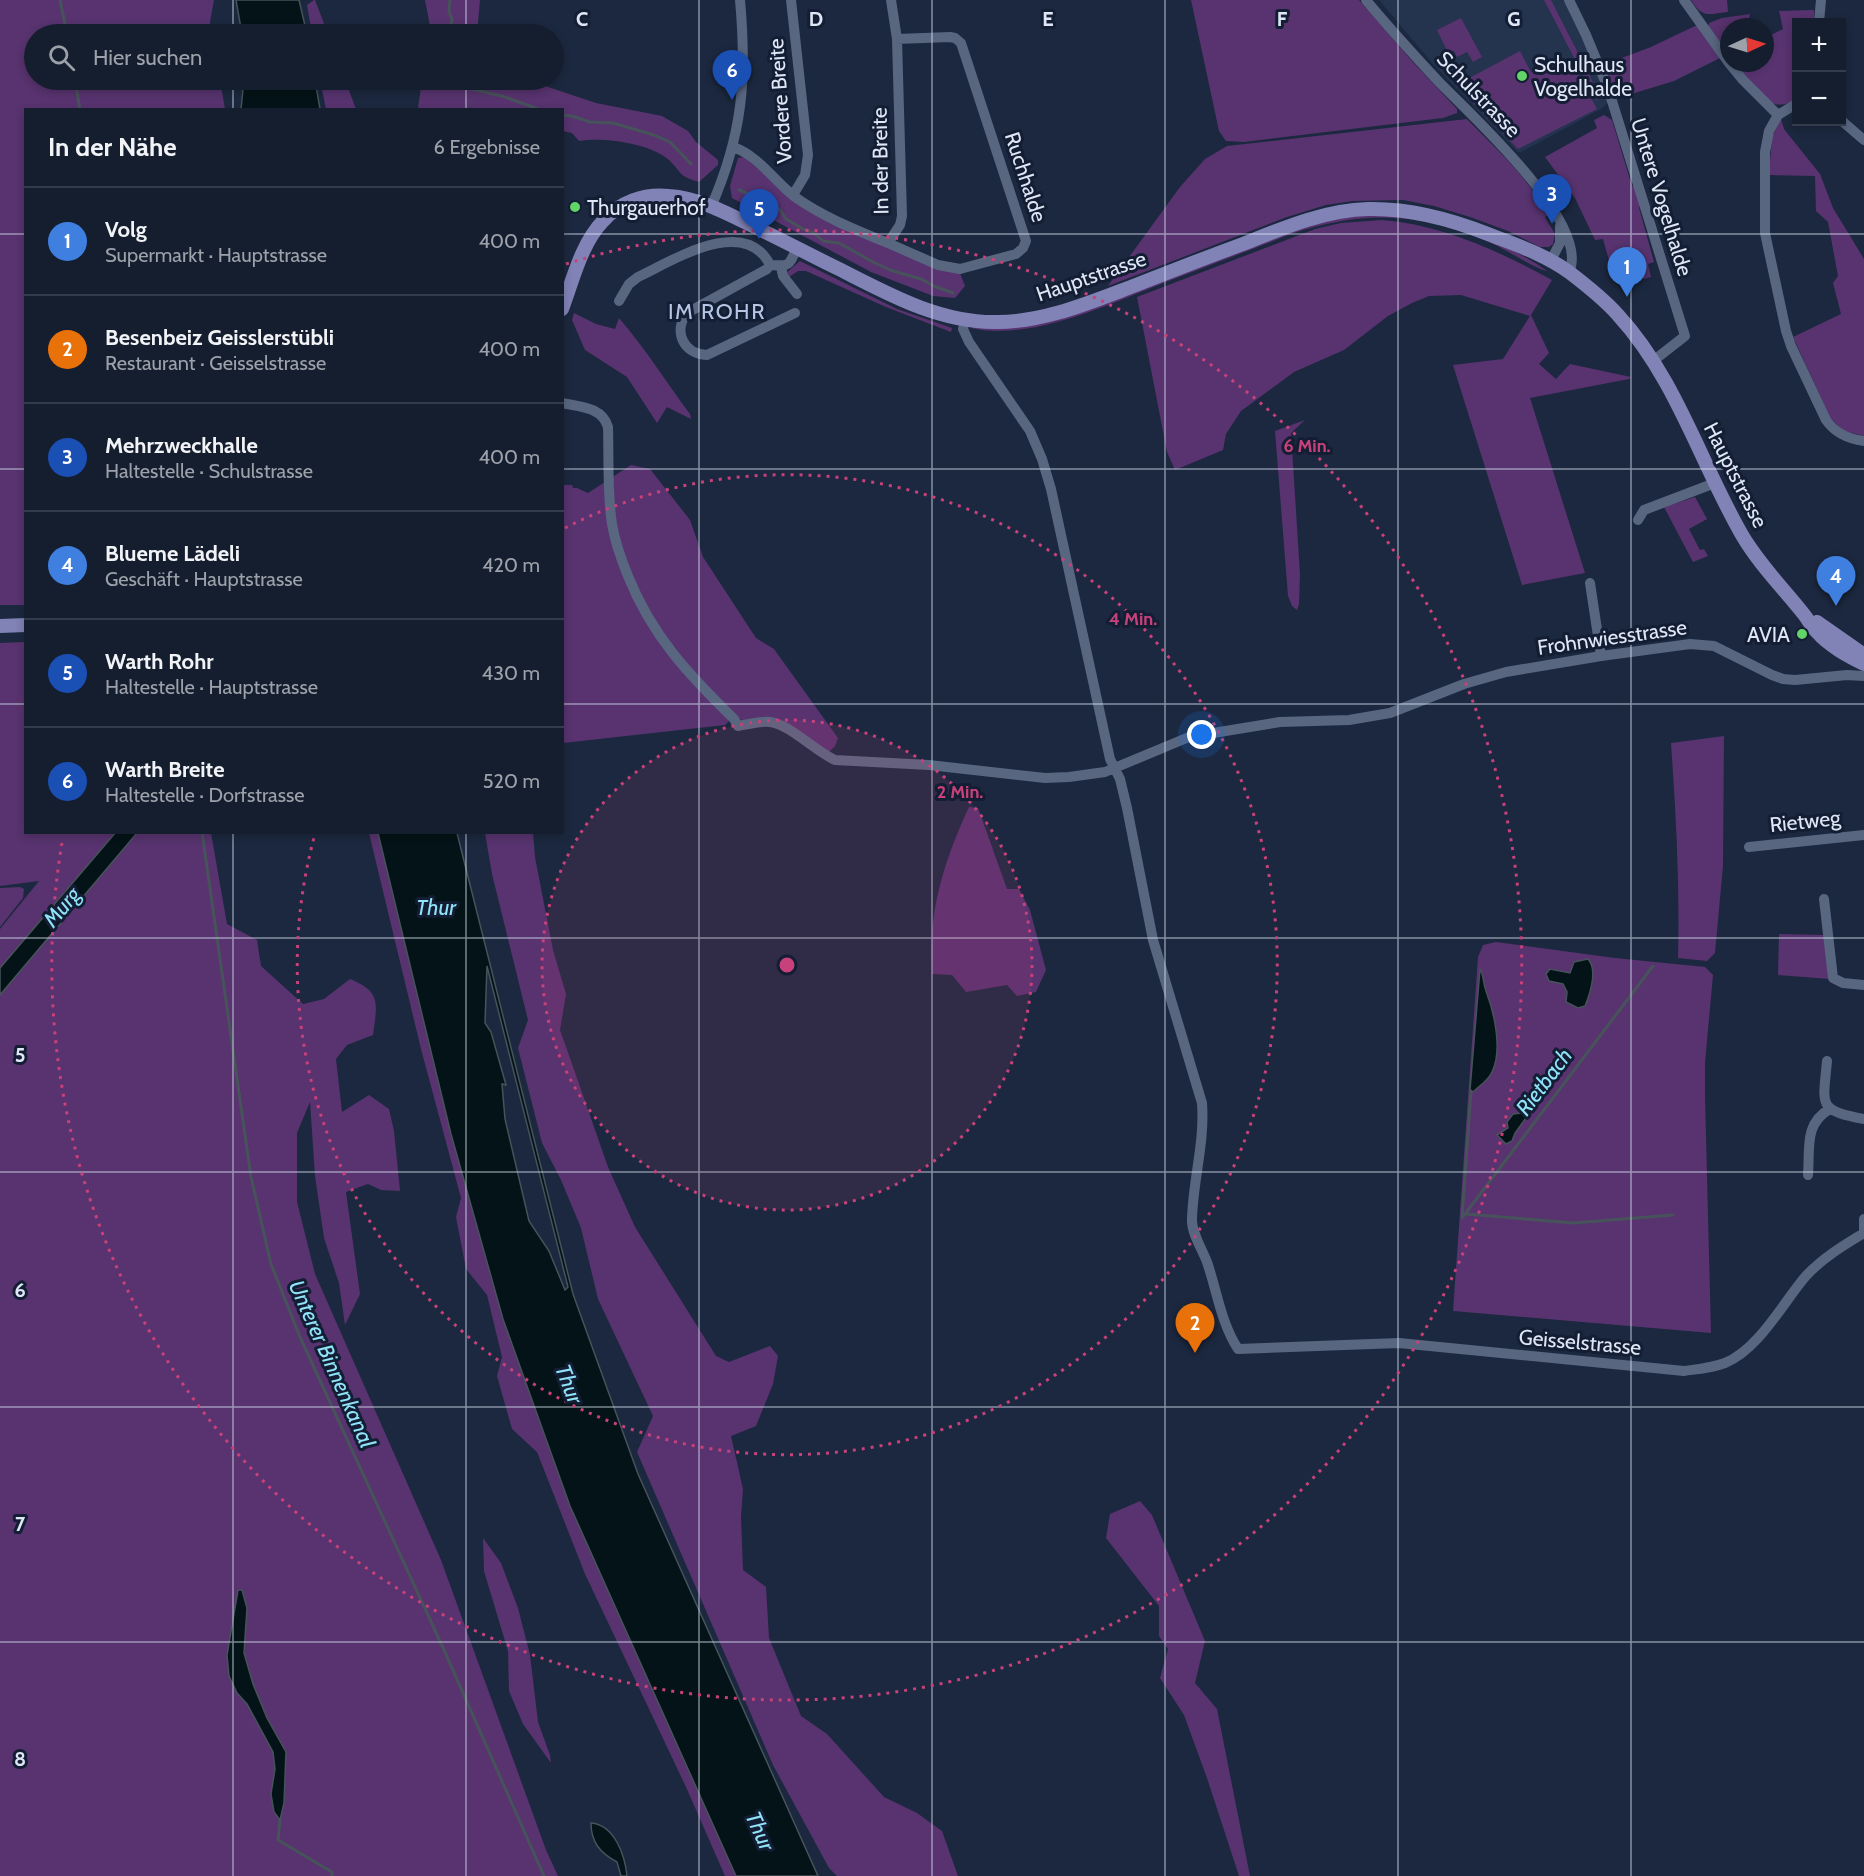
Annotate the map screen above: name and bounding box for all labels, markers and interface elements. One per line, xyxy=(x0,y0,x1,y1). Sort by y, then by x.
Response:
text: C xyxy=(576,7,588,31)
text: D xyxy=(809,7,823,31)
text: E xyxy=(1042,7,1054,31)
text: F xyxy=(1277,7,1288,31)
text: G xyxy=(1507,7,1521,31)
north arrow xyxy=(1720,18,1774,72)
map controls xyxy=(1792,18,1846,126)
button: + xyxy=(1792,18,1846,72)
search box xyxy=(24,24,564,90)
street label: Vordere Breite xyxy=(763,37,797,164)
icon: search xyxy=(45,41,78,74)
text: Hier suchen xyxy=(93,44,202,71)
street label: Schulstrasse xyxy=(1432,46,1526,142)
pin: 6 xyxy=(712,51,752,100)
place label: Schulhaus Vogelhalde xyxy=(1534,52,1632,101)
marker: Schulhaus Vogelhalde xyxy=(1515,69,1529,83)
button: − xyxy=(1792,72,1846,126)
street label: In der Breite xyxy=(867,107,893,215)
street label: Untere Vogelhalde xyxy=(1626,115,1698,279)
street label: Ruchhalde xyxy=(1000,129,1052,225)
text: In der Nähe xyxy=(48,131,177,163)
text: 6 Ergebnisse xyxy=(434,135,540,159)
pin: 3 xyxy=(1532,174,1572,224)
pin: 5 xyxy=(740,190,778,239)
place label: Thurgauerhof xyxy=(587,195,706,220)
marker: Thurgauerhof xyxy=(568,200,582,214)
text: Volg xyxy=(105,216,147,243)
text: 1 xyxy=(64,229,71,253)
text: 400 m xyxy=(478,229,540,253)
text: Supermarkt · Hauptstrasse xyxy=(105,243,327,267)
street label: Hauptstrasse xyxy=(1033,245,1150,307)
pin: 1 xyxy=(1608,248,1646,297)
district label: IM ROHR xyxy=(668,298,766,325)
text: Besenbeiz Geisslerstübli xyxy=(105,324,334,351)
text: 2 xyxy=(62,337,73,361)
text: 400 m xyxy=(478,337,540,361)
text: Restaurant · Geisselstrasse xyxy=(105,351,326,375)
street label: Hauptstrasse xyxy=(1699,418,1773,532)
text: Mehrzweckhalle xyxy=(105,432,258,459)
text: 6 Min. xyxy=(1283,435,1331,457)
text: 3 xyxy=(62,445,73,469)
text: 400 m xyxy=(478,445,540,469)
text: Haltestelle · Schulstrasse xyxy=(105,459,313,483)
text: Blueme Lädeli xyxy=(105,540,240,567)
text: 4 xyxy=(61,553,74,577)
text: 420 m xyxy=(482,553,540,577)
pin: 4 xyxy=(1816,556,1856,606)
text: Geschäft · Hauptstrasse xyxy=(105,567,303,591)
text: 4 Min. xyxy=(1109,608,1157,630)
street label: Frohnwiesstrasse xyxy=(1536,614,1689,660)
place label: AVIA xyxy=(1747,622,1790,647)
marker: AVIA xyxy=(1795,627,1809,641)
text: Warth Rohr xyxy=(105,648,214,675)
text: 5 xyxy=(62,661,73,685)
text: 430 m xyxy=(482,661,540,685)
text: Haltestelle · Hauptstrasse xyxy=(105,675,318,699)
your location xyxy=(1187,720,1216,749)
text: Warth Breite xyxy=(105,756,224,783)
text: 6 xyxy=(62,769,73,793)
text: 520 m xyxy=(483,769,540,793)
text: 2 Min. xyxy=(937,781,983,803)
text: Haltestelle · Dorfstrasse xyxy=(105,783,305,807)
street label: Rietweg xyxy=(1768,805,1842,837)
water label: Murg xyxy=(37,881,87,933)
water label: Thur xyxy=(416,894,457,921)
centre of rings xyxy=(777,955,797,975)
text: 5 xyxy=(15,1043,25,1067)
water label: Rietbach xyxy=(1510,1043,1578,1121)
water label: Unterer Binnenkanal xyxy=(283,1276,381,1453)
text: 6 xyxy=(14,1278,26,1302)
pin: 2 xyxy=(1176,1304,1214,1353)
street label: Geisselstrasse xyxy=(1518,1324,1642,1360)
water label: Thur xyxy=(549,1360,589,1409)
text: 7 xyxy=(15,1512,26,1536)
text: 8 xyxy=(14,1747,26,1771)
water label: Thur xyxy=(740,1807,781,1856)

